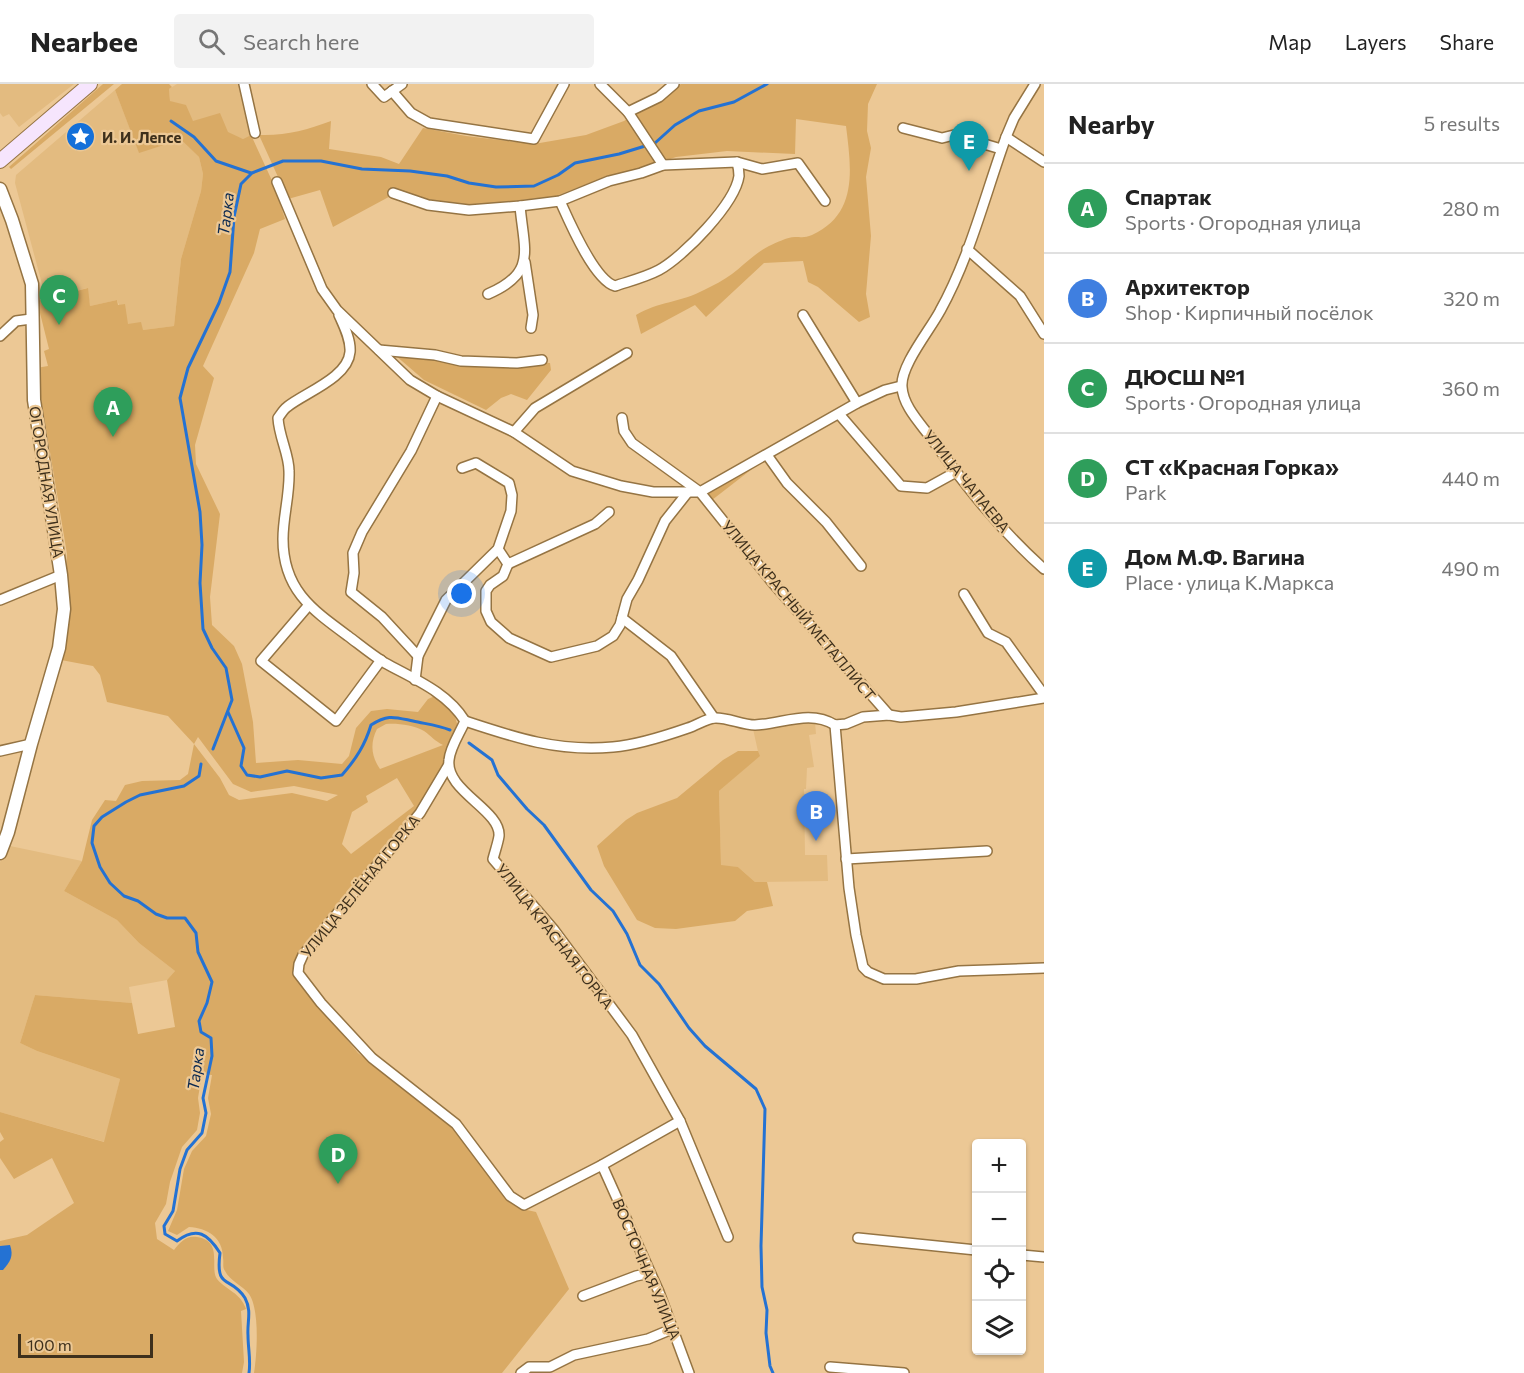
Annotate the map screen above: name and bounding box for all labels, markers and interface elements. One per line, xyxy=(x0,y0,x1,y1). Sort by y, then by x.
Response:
search box xyxy=(174,14,594,68)
text: Nearbee xyxy=(30,24,138,58)
icon: search xyxy=(195,25,228,58)
text: Search here xyxy=(243,28,359,55)
text: Map xyxy=(1268,29,1312,54)
text: Layers xyxy=(1345,29,1407,54)
text: Share xyxy=(1440,29,1494,54)
text: Nearby xyxy=(1068,108,1155,139)
text: 5 results xyxy=(1424,111,1500,135)
place icon: И. И. Лепсе xyxy=(65,121,97,153)
pin: E xyxy=(950,122,988,171)
place label: И. И. Лепсе xyxy=(102,128,181,146)
text: Спартак xyxy=(1125,183,1212,210)
water label: Тарка xyxy=(213,191,237,237)
text: A xyxy=(1080,196,1095,220)
text: 280 m xyxy=(1442,196,1500,220)
text: Sports · Огородная улица xyxy=(1125,210,1361,234)
text: Архитектор xyxy=(1125,273,1250,300)
pin: C xyxy=(40,276,78,325)
text: B xyxy=(1081,286,1094,310)
text: 320 m xyxy=(1443,286,1500,310)
text: Shop · Кирпичный посёлок xyxy=(1125,300,1374,324)
text: ДЮСШ №1 xyxy=(1125,363,1246,390)
text: C xyxy=(1081,376,1094,400)
text: 360 m xyxy=(1442,376,1500,400)
pin: A xyxy=(94,388,132,437)
text: Sports · Огородная улица xyxy=(1125,390,1361,414)
street label: ОГОРОДНАЯ УЛИЦА xyxy=(26,405,68,559)
street label: УЛИЦА ЧАПАЕВА xyxy=(920,426,1014,536)
text: СТ «Красная Горка» xyxy=(1125,453,1339,480)
text: D xyxy=(1080,466,1095,490)
text: 440 m xyxy=(1442,466,1500,490)
text: Park xyxy=(1125,480,1167,504)
street label: УЛИЦА КРАСНЫЙ МЕТАЛЛИСТ xyxy=(718,516,880,704)
text: Дом М.Ф. Вагина xyxy=(1125,543,1305,570)
text: E xyxy=(1082,556,1093,580)
text: 490 m xyxy=(1442,556,1500,580)
text: Place · улица К.Маркса xyxy=(1125,570,1334,594)
your location xyxy=(447,579,476,608)
pin: B xyxy=(796,792,836,841)
street label: УЛИЦА ЗЕЛЁНАЯ ГОРКА xyxy=(297,811,423,961)
street label: УЛИЦА КРАСНАЯ ГОРКА xyxy=(493,860,617,1012)
water label: Тарка xyxy=(183,1046,207,1092)
pin: D xyxy=(318,1134,358,1184)
map controls xyxy=(972,1139,1026,1355)
button: + xyxy=(972,1139,1026,1193)
button: − xyxy=(972,1193,1026,1247)
street label: ВОСТОЧНАЯ УЛИЦА xyxy=(609,1196,685,1342)
button: locate xyxy=(972,1247,1026,1301)
button: layers xyxy=(972,1301,1026,1355)
scale bar xyxy=(18,1331,153,1358)
text: 100 m xyxy=(27,1335,72,1354)

